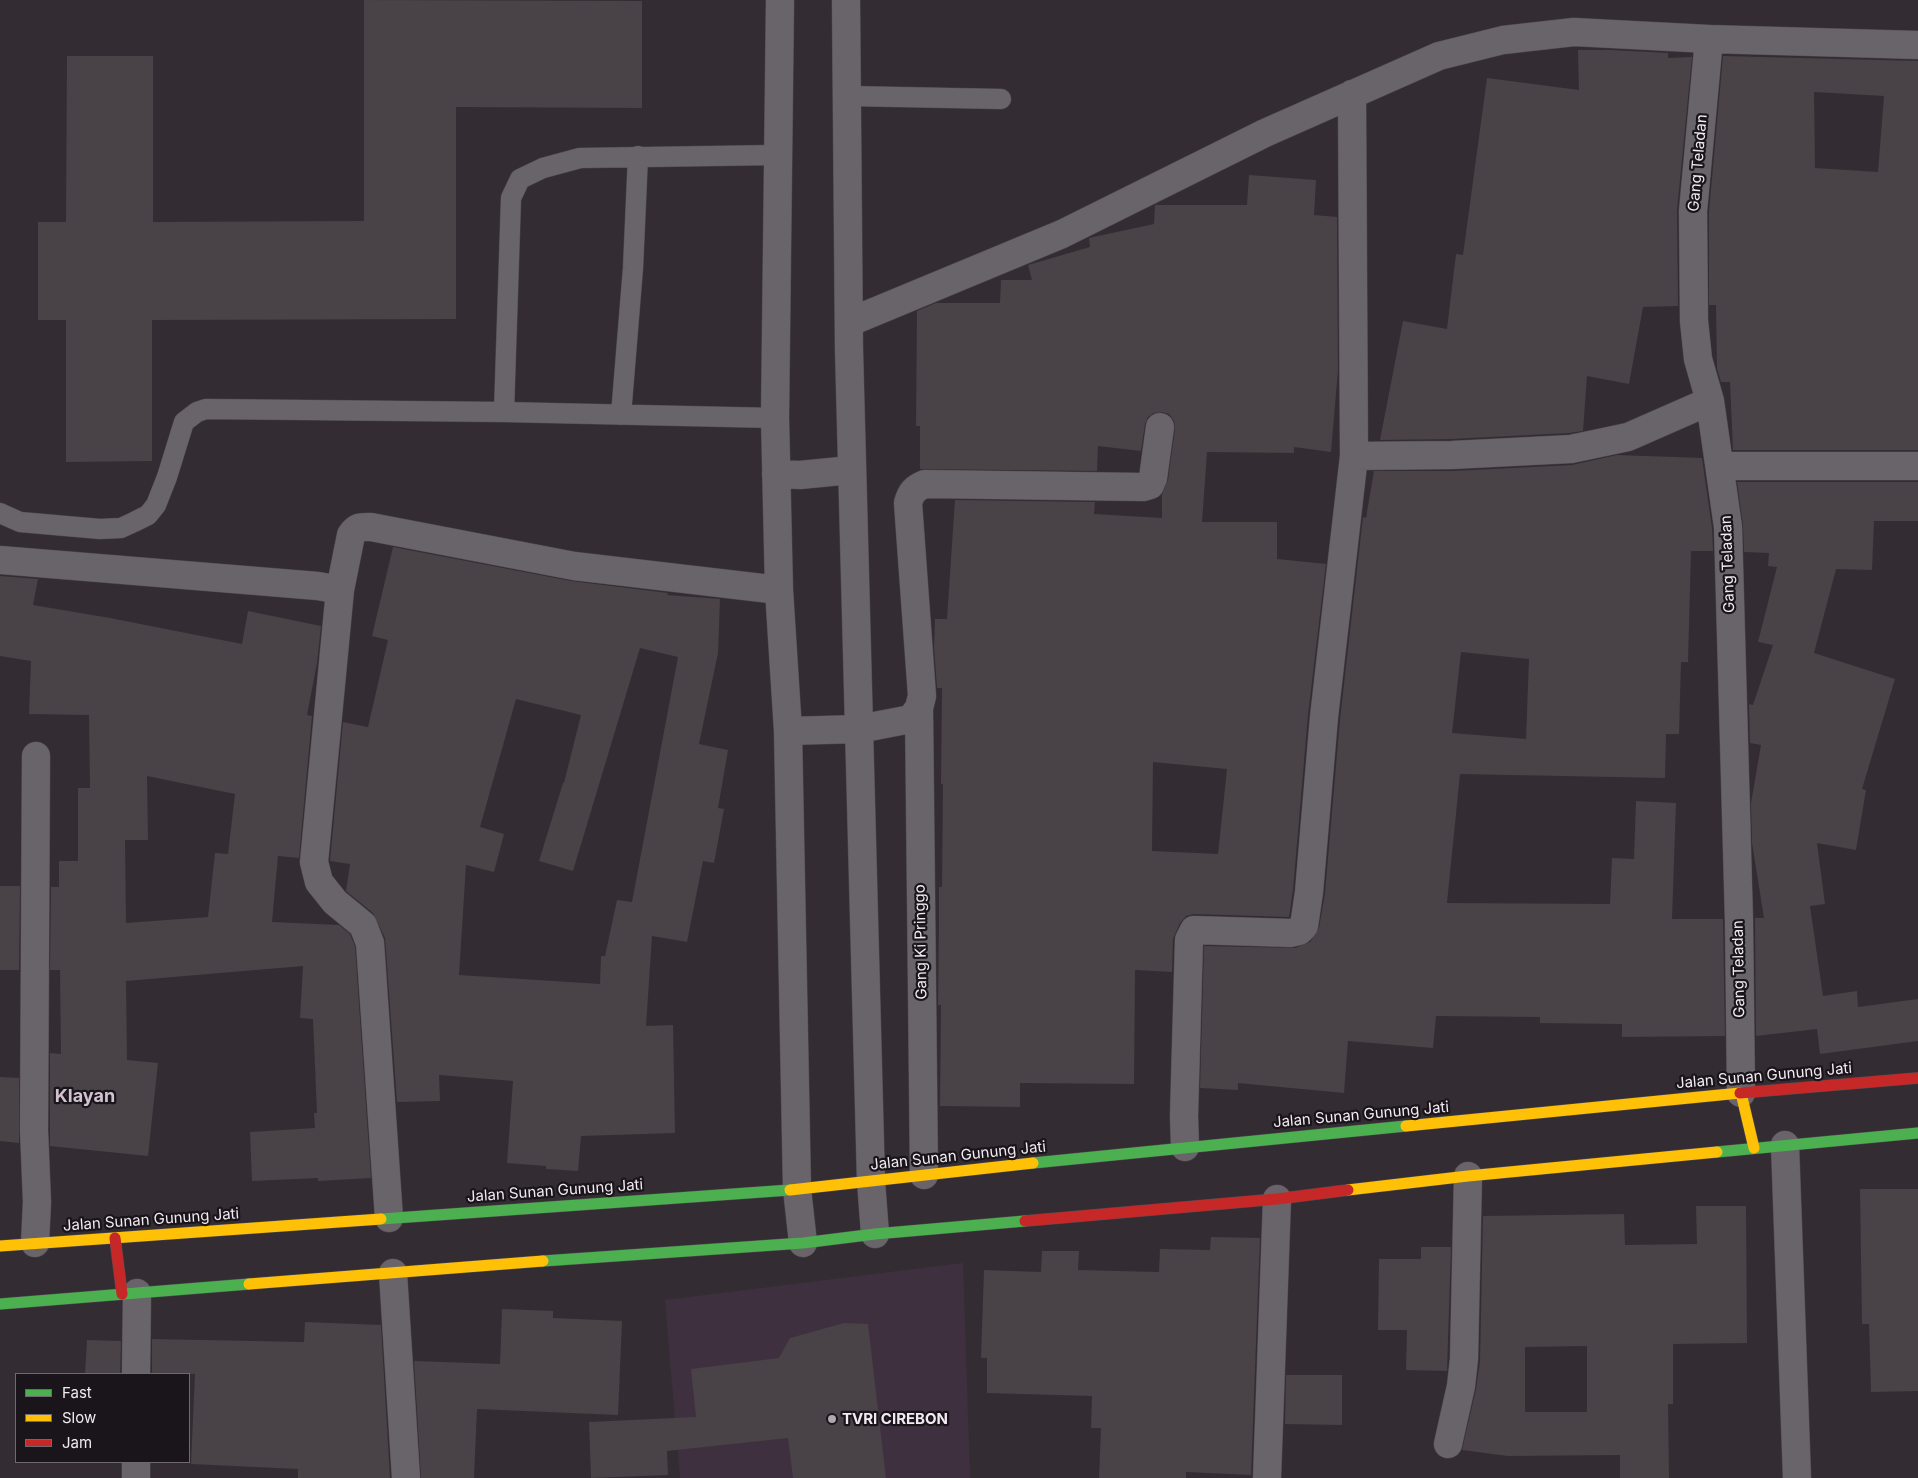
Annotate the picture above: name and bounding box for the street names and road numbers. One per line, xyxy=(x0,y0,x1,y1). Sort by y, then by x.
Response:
street label: Gang Teladan xyxy=(1685,114,1711,212)
street label: Gang Teladan xyxy=(1717,515,1739,613)
street label: Gang Ki Pringgo xyxy=(911,884,931,1000)
street label: Gang Teladan xyxy=(1729,920,1749,1018)
street label: Jalan Sunan Gunung Jati xyxy=(1675,1059,1853,1093)
street label: Jalan Sunan Gunung Jati xyxy=(1272,1098,1450,1132)
street label: Jalan Sunan Gunung Jati xyxy=(869,1138,1047,1174)
street label: Jalan Sunan Gunung Jati xyxy=(466,1176,644,1206)
street label: Jalan Sunan Gunung Jati xyxy=(62,1205,240,1235)

